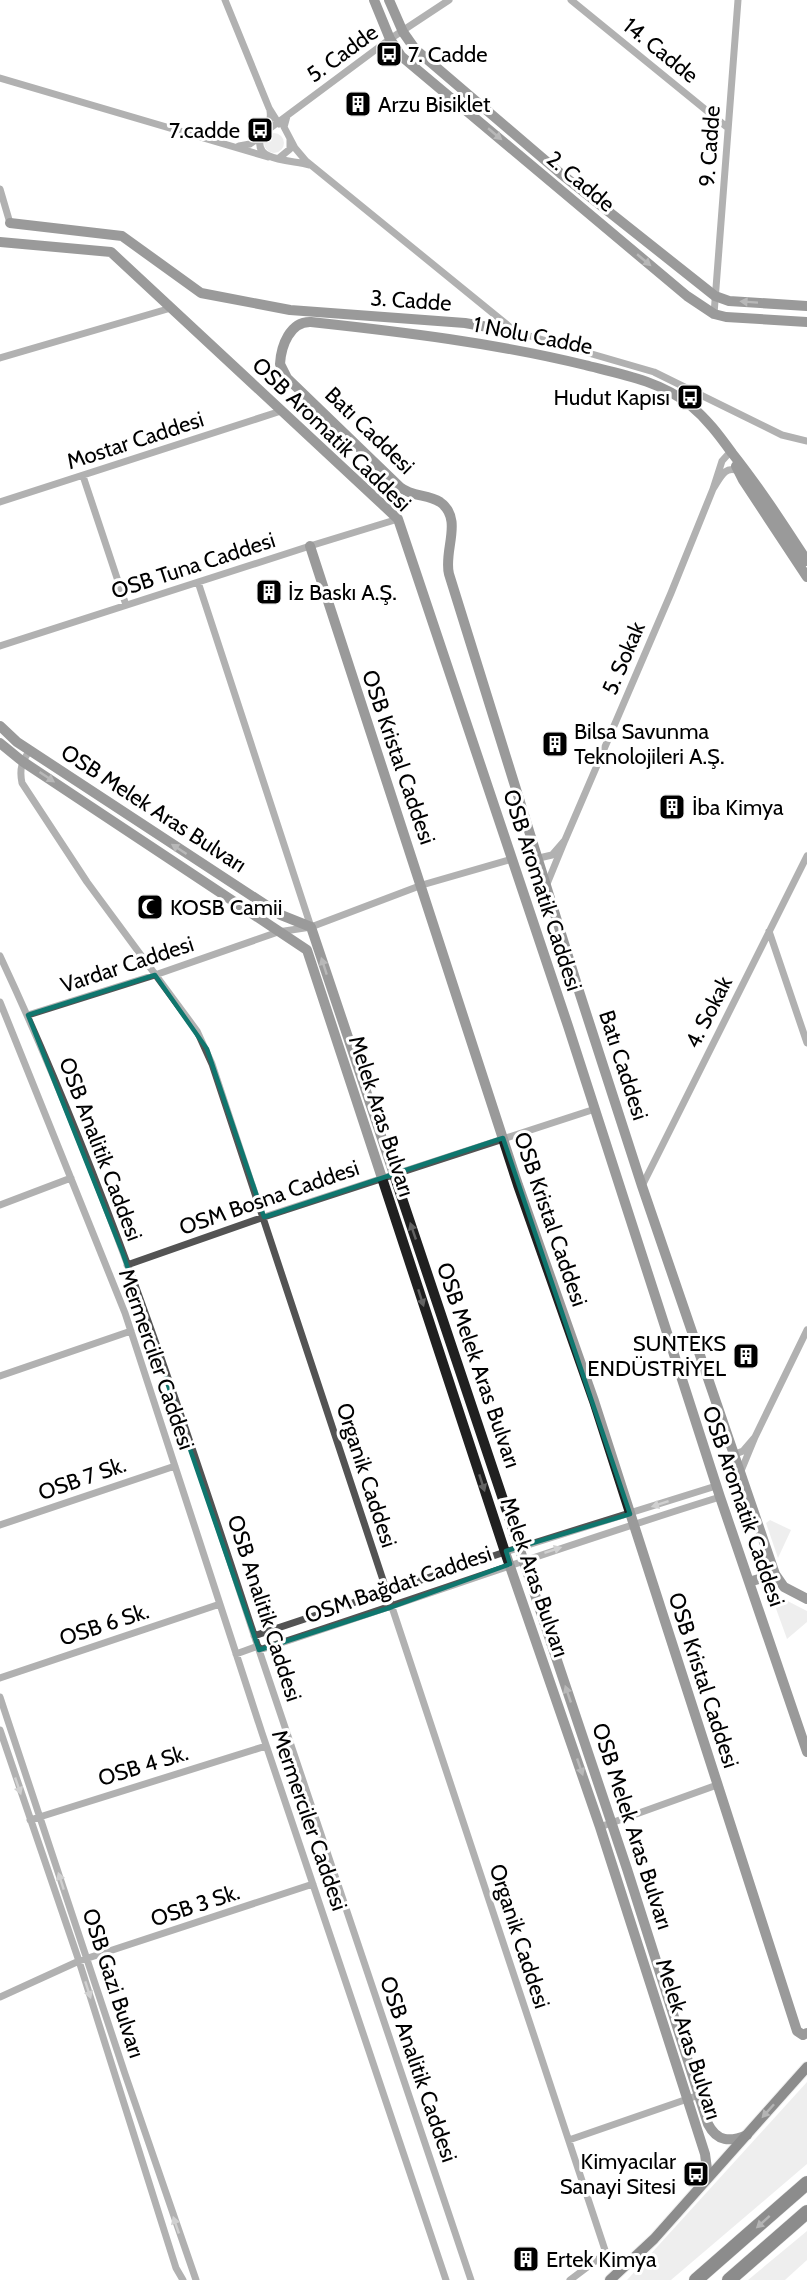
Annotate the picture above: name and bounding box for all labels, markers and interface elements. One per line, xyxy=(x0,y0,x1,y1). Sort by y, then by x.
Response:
street label: 14. Cadde xyxy=(618,12,704,89)
street label: 5. Cadde xyxy=(301,19,383,88)
bus stop icon: 7. Cadde xyxy=(374,39,404,69)
place label: 7. Cadde xyxy=(408,41,488,68)
building icon: Arzu Bisiklet xyxy=(343,89,373,119)
place label: Arzu Bisiklet xyxy=(378,91,491,118)
street label: 9. Cadde xyxy=(693,105,726,188)
bus stop icon: 7.cadde xyxy=(245,115,275,145)
place label: 7.cadde xyxy=(169,117,240,144)
one-way arrow xyxy=(487,128,503,141)
street label: 2. Cadde xyxy=(541,145,620,218)
one-way arrow xyxy=(636,253,651,266)
street label: 3. Cadde xyxy=(370,284,452,317)
one-way arrow xyxy=(739,298,758,307)
street label: 1 Nolu Cadde xyxy=(471,311,595,360)
street label: OSB Aromatik Caddesi xyxy=(247,352,417,517)
street label: Batı Caddesi xyxy=(319,381,420,480)
bus stop icon: Hudut Kapısı xyxy=(675,382,705,412)
place label: Hudut Kapısı xyxy=(553,384,670,411)
street label: Mostar Caddesi xyxy=(63,406,207,475)
street label: OSB Tuna Caddesi xyxy=(108,526,278,605)
building icon: İz Baskı A.Ş. xyxy=(254,577,284,607)
place label: İz Baskı A.Ş. xyxy=(288,579,397,606)
street label: 5. Sokak xyxy=(596,618,651,699)
street label: OSB Kristal Caddesi xyxy=(356,666,441,848)
place label: Bilsa Savunma Teknolojileri A.Ş. xyxy=(574,718,724,770)
building icon: Bilsa Savunma Teknolojileri A.Ş. xyxy=(540,729,570,759)
street label: OSB Melek Aras Bulvarı xyxy=(56,738,251,878)
one-way arrow xyxy=(39,771,55,783)
street label: OSB Aromatik Caddesi xyxy=(497,786,588,994)
building icon: İba Kimya xyxy=(657,792,687,822)
place label: İba Kimya xyxy=(692,794,784,821)
one-way arrow xyxy=(171,844,187,855)
mosque icon: KOSB Camii xyxy=(135,892,165,922)
place label: KOSB Camii xyxy=(170,894,282,921)
street label: Vardar Caddesi xyxy=(57,930,197,999)
one-way arrow xyxy=(319,957,328,975)
street label: 4. Sokak xyxy=(679,972,738,1053)
street label: Batı Caddesi xyxy=(593,1007,654,1124)
street label: Melek Aras Bulvarı xyxy=(343,1032,420,1200)
street label: OSB Analitik Caddesi xyxy=(53,1054,148,1245)
street label: OSB Kristal Caddesi xyxy=(508,1128,593,1310)
street label: OSM Bosna Caddesi xyxy=(176,1154,363,1241)
one-way arrow xyxy=(407,1222,417,1240)
street label: OSB Melek Aras Bulvarı xyxy=(431,1259,526,1471)
street label: Mermerciler Caddesi xyxy=(113,1265,200,1453)
one-way arrow xyxy=(416,1289,426,1307)
place label: SUNTEKS ENDÜSTRİYEL xyxy=(587,1330,726,1382)
building icon: SUNTEKS ENDÜSTRİYEL xyxy=(731,1341,761,1371)
street label: Organik Caddesi xyxy=(330,1399,403,1551)
street label: OSB Aromatik Caddesi xyxy=(697,1402,791,1610)
street label: OSB 7 Sk. xyxy=(35,1451,130,1506)
one-way arrow xyxy=(478,1474,488,1492)
street label: Melek Aras Bulvarı xyxy=(495,1494,575,1661)
one-way arrow xyxy=(651,1500,669,1509)
street label: OSB Analitik Caddesi xyxy=(222,1511,307,1705)
street label: OSM Bağdat Caddesi xyxy=(301,1540,495,1629)
one-way arrow xyxy=(544,1545,562,1554)
street label: OSB Kristal Caddesi xyxy=(662,1589,745,1771)
street label: OSB 6 Sk. xyxy=(56,1597,152,1652)
one-way arrow xyxy=(563,1685,573,1703)
street label: OSB Melek Aras Bulvarı xyxy=(586,1720,679,1933)
street label: Mermerciler Caddesi xyxy=(266,1726,353,1914)
street label: OSB 4 Sk. xyxy=(95,1739,191,1792)
one-way arrow xyxy=(576,1758,585,1776)
one-way arrow xyxy=(14,1777,23,1795)
street label: Organik Caddesi xyxy=(483,1860,556,2012)
one-way arrow xyxy=(56,1872,66,1890)
street label: OSB 3 Sk. xyxy=(147,1878,243,1933)
street label: OSB Gazi Bulvarı xyxy=(77,1905,150,2061)
street label: Melek Aras Bulvarı xyxy=(650,1955,727,2123)
street label: OSB Analitik Caddesi xyxy=(374,1973,463,2166)
one-way arrow xyxy=(84,1981,93,1999)
one-way arrow xyxy=(762,2103,775,2118)
place label: Kimyacılar Sanayi Sitesi xyxy=(560,2148,676,2200)
bus stop icon: Kimyacılar Sanayi Sitesi xyxy=(681,2159,711,2189)
one-way arrow xyxy=(756,2215,771,2228)
one-way arrow xyxy=(171,2216,180,2234)
building icon: Ertek Kimya xyxy=(511,2244,541,2274)
place label: Ertek Kimya xyxy=(546,2246,657,2273)

